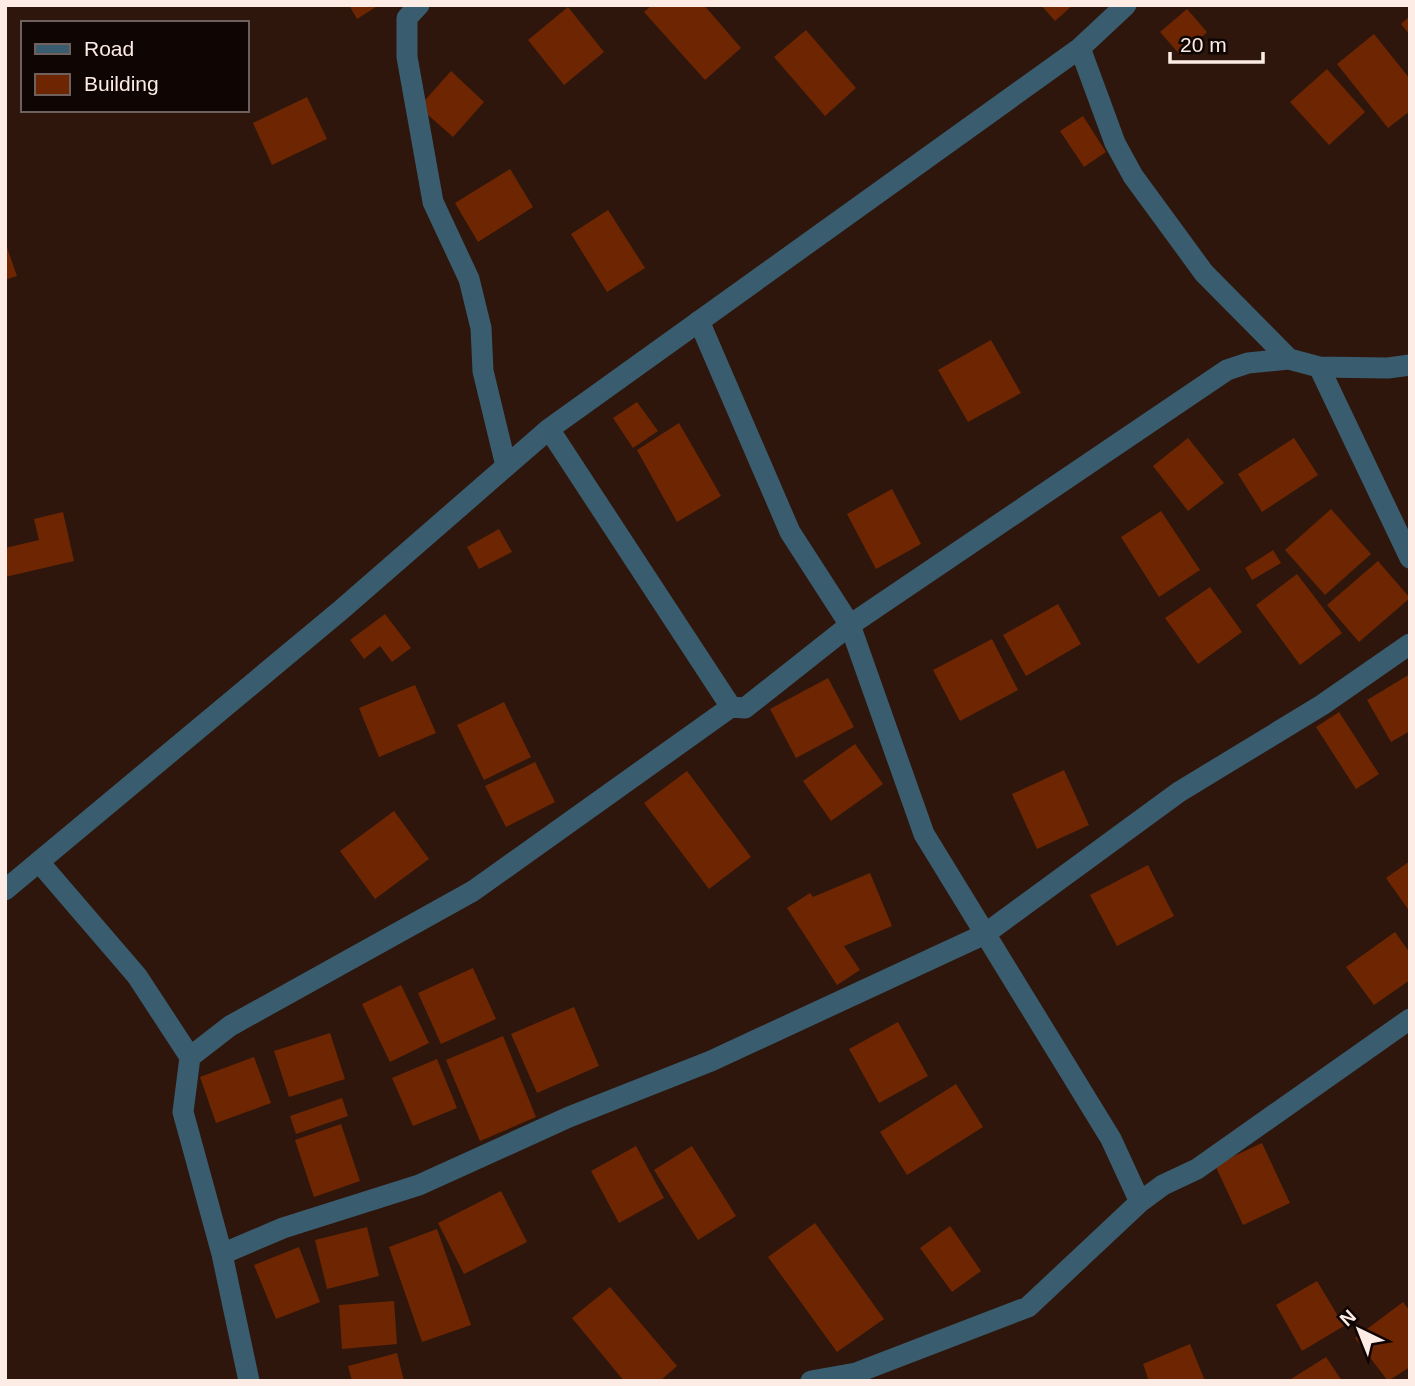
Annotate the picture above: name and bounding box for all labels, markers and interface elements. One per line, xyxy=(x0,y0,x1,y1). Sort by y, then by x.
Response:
legend xyxy=(21,21,248,112)
scale bar xyxy=(1170,21,1263,65)
text: 20 m xyxy=(1180,33,1227,56)
text: Road xyxy=(84,37,134,60)
text: Building xyxy=(84,72,159,95)
north arrow xyxy=(1324,1295,1394,1365)
text: N xyxy=(1336,1306,1360,1330)

